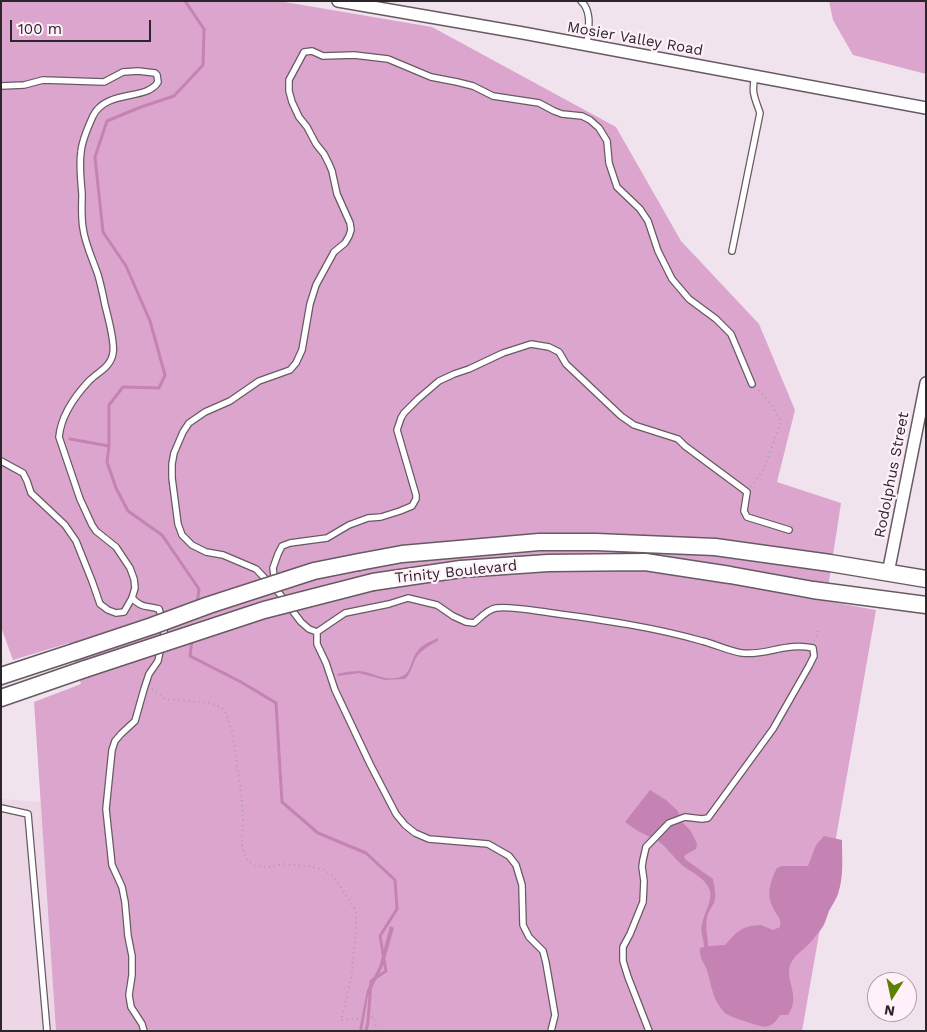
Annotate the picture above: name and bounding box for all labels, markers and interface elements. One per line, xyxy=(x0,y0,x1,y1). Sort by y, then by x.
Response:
scale bar xyxy=(12,10,154,42)
street label: Mosier Valley Road xyxy=(566,18,704,60)
text: 100 m xyxy=(18,20,62,38)
street label: Rodolphus Street xyxy=(871,411,913,539)
street label: Trinity Boulevard xyxy=(394,557,518,587)
north arrow xyxy=(867,972,917,1022)
text: N xyxy=(883,1002,896,1020)

